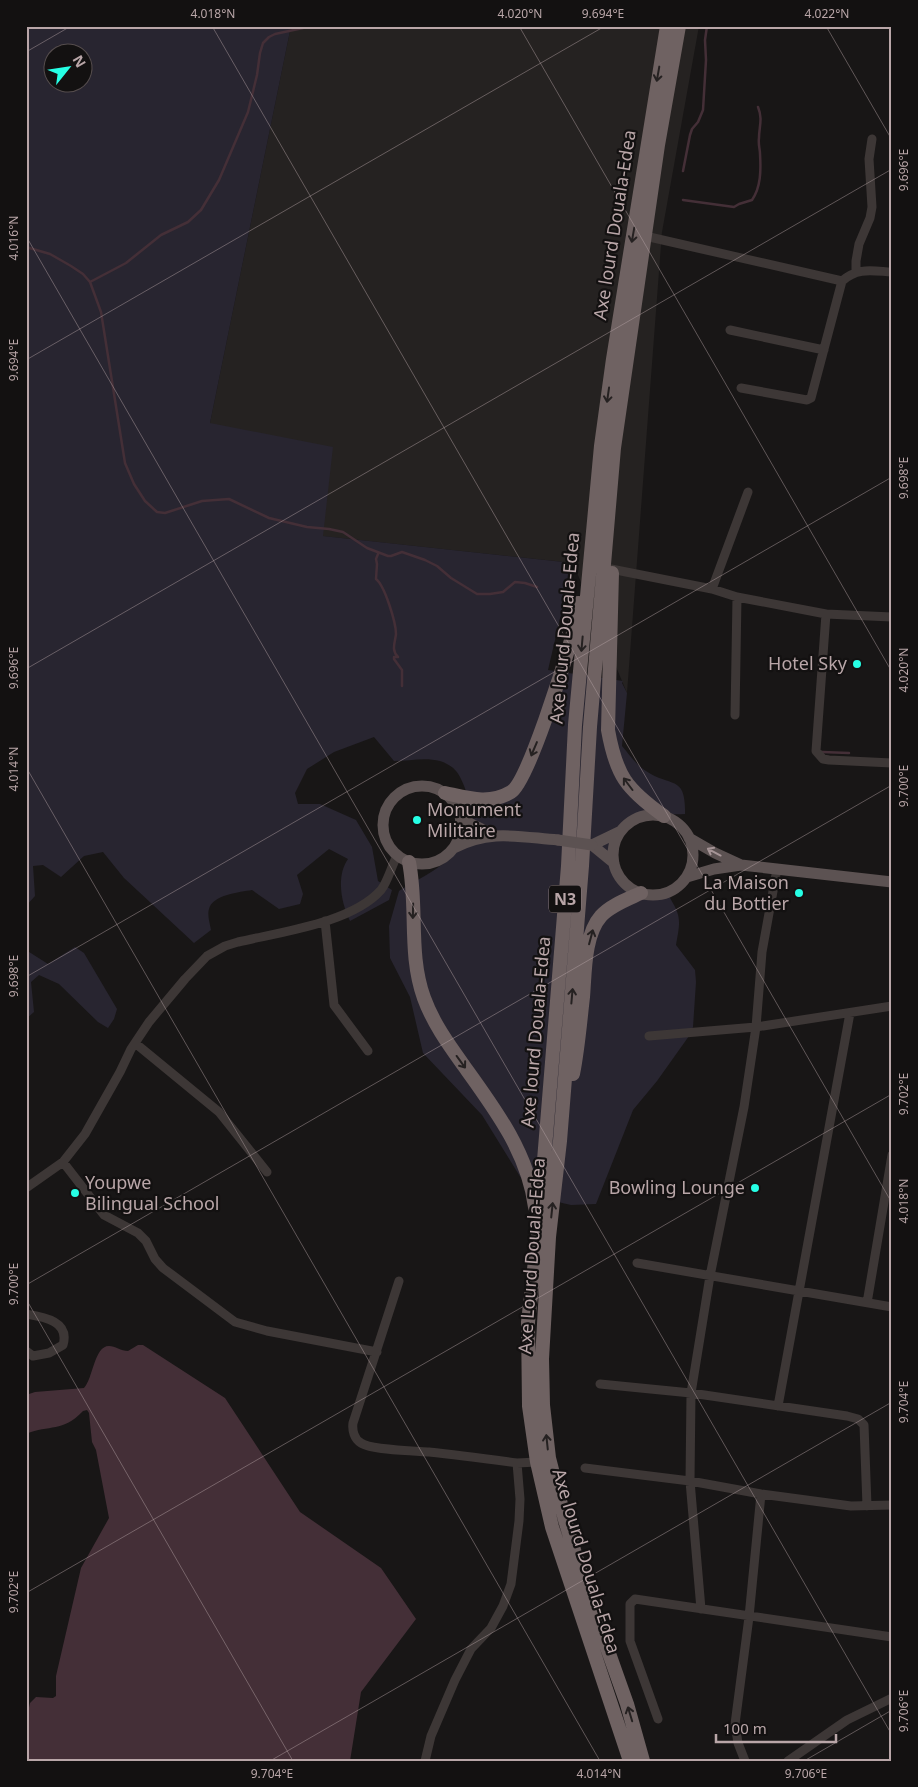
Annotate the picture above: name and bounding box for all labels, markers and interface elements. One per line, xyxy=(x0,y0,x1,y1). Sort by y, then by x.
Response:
text: 4.018°N xyxy=(191,5,235,22)
text: 4.020°N xyxy=(498,5,542,22)
text: 9.694°E xyxy=(582,5,624,22)
text: 4.022°N xyxy=(805,5,849,22)
north arrow xyxy=(42,42,92,92)
text: N xyxy=(69,52,91,71)
one-way arrow xyxy=(653,66,663,82)
street label: Axe lourd Douala-Edea xyxy=(587,128,641,322)
text: 9.696°E xyxy=(895,149,912,191)
text: 4.016°N xyxy=(5,216,22,260)
one-way arrow xyxy=(627,226,637,242)
text: 9.694°E xyxy=(5,339,22,381)
one-way arrow xyxy=(602,387,612,403)
text: 9.698°E xyxy=(895,457,912,499)
street label: Axe lourd Douala-Edea xyxy=(544,531,584,725)
one-way arrow xyxy=(578,636,587,652)
text: 9.696°E xyxy=(5,647,22,689)
text: 4.020°N xyxy=(895,648,912,692)
place label: Hotel Sky xyxy=(768,651,848,675)
marker: Hotel Sky xyxy=(851,658,863,670)
one-way arrow xyxy=(528,741,538,756)
text: 4.014°N xyxy=(5,747,22,791)
text: 9.700°E xyxy=(895,765,912,807)
one-way arrow xyxy=(622,778,633,791)
place label: Monument Militaire xyxy=(427,797,522,842)
marker: Monument Militaire xyxy=(411,814,423,826)
one-way arrow xyxy=(707,847,722,857)
place label: La Maison du Bottier xyxy=(703,870,790,915)
road number: N3 xyxy=(549,886,581,912)
marker: La Maison du Bottier xyxy=(793,887,805,899)
one-way arrow xyxy=(408,902,418,919)
one-way arrow xyxy=(587,930,596,946)
street label: Axe lourd Douala-Edea xyxy=(515,935,555,1129)
text: 9.698°E xyxy=(5,955,22,997)
one-way arrow xyxy=(567,988,576,1004)
one-way arrow xyxy=(456,1055,466,1069)
text: 9.702°E xyxy=(895,1073,912,1115)
street label: Axe Lourd Douala-Edea xyxy=(512,1157,550,1355)
place label: Youpwe Bilingual School xyxy=(85,1170,219,1215)
place label: Bowling Lounge xyxy=(609,1175,745,1199)
text: 4.018°N xyxy=(895,1179,912,1223)
marker: Bowling Lounge xyxy=(749,1182,761,1194)
marker: Youpwe Bilingual School xyxy=(69,1187,81,1199)
one-way arrow xyxy=(547,1202,557,1218)
text: 9.700°E xyxy=(5,1263,22,1305)
text: 9.704°E xyxy=(895,1381,912,1423)
one-way arrow xyxy=(542,1434,552,1450)
street label: Axe lourd Douala-Edea xyxy=(547,1465,627,1656)
text: 9.702°E xyxy=(5,1571,22,1613)
text: 9.706°E xyxy=(895,1690,912,1732)
one-way arrow xyxy=(625,1706,635,1722)
scale bar xyxy=(716,1712,836,1744)
text: 100 m xyxy=(723,1718,767,1738)
text: 9.704°E xyxy=(251,1765,293,1782)
text: 4.014°N xyxy=(577,1765,621,1782)
text: 9.706°E xyxy=(785,1765,827,1782)

